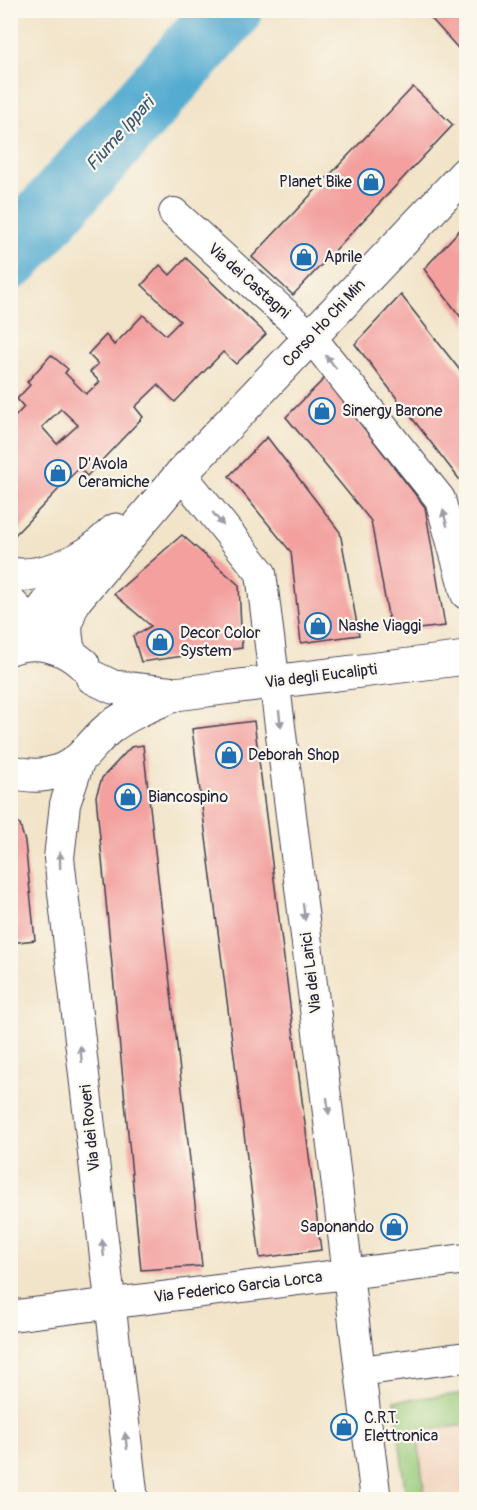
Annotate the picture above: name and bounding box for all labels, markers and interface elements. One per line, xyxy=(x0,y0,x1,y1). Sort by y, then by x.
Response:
water label: Fiume Ippari xyxy=(81,90,161,176)
shop icon: Planet Bike xyxy=(356,167,386,197)
place label: Planet Bike xyxy=(279,172,352,192)
street label: Via dei Castagni xyxy=(204,239,294,323)
shop icon: Aprile xyxy=(289,242,319,272)
place label: Aprile xyxy=(324,247,362,267)
street label: Corso Ho Chi Min xyxy=(278,275,370,371)
one-way arrow xyxy=(324,354,337,370)
shop icon: Sinergy Barone xyxy=(307,396,337,426)
place label: Sinergy Barone xyxy=(342,401,442,421)
place label: D'Avola Ceramiche xyxy=(78,454,150,492)
shop icon: D'Avola Ceramiche xyxy=(43,458,73,488)
one-way arrow xyxy=(440,509,449,527)
one-way arrow xyxy=(211,512,223,527)
shop icon: Nashe Viaggi xyxy=(303,611,333,641)
place label: Nashe Viaggi xyxy=(338,616,421,636)
place label: Decor Color System xyxy=(180,623,261,661)
shop icon: Decor Color System xyxy=(145,627,175,657)
street label: Via degli Eucalipti xyxy=(264,659,378,693)
one-way arrow xyxy=(276,709,285,728)
shop icon: Deborah Shop xyxy=(214,740,244,770)
place label: Deborah Shop xyxy=(248,745,340,765)
shop icon: Biancospino xyxy=(113,782,143,812)
place label: Biancospino xyxy=(148,787,228,807)
one-way arrow xyxy=(55,851,65,870)
one-way arrow xyxy=(299,903,309,922)
street label: Via dei Larici xyxy=(296,931,326,1015)
one-way arrow xyxy=(76,1044,86,1063)
street label: Via dei Roveri xyxy=(75,1084,104,1172)
one-way arrow xyxy=(323,1096,332,1115)
shop icon: Saponando xyxy=(379,1212,409,1242)
place label: Saponando xyxy=(300,1217,374,1237)
one-way arrow xyxy=(98,1238,108,1257)
street label: Via Federico Garcia Lorca xyxy=(153,1267,323,1307)
place label: C.R.T. Elettronica xyxy=(364,1408,438,1446)
shop icon: C.R.T. Elettronica xyxy=(329,1412,359,1442)
one-way arrow xyxy=(122,1432,131,1451)

